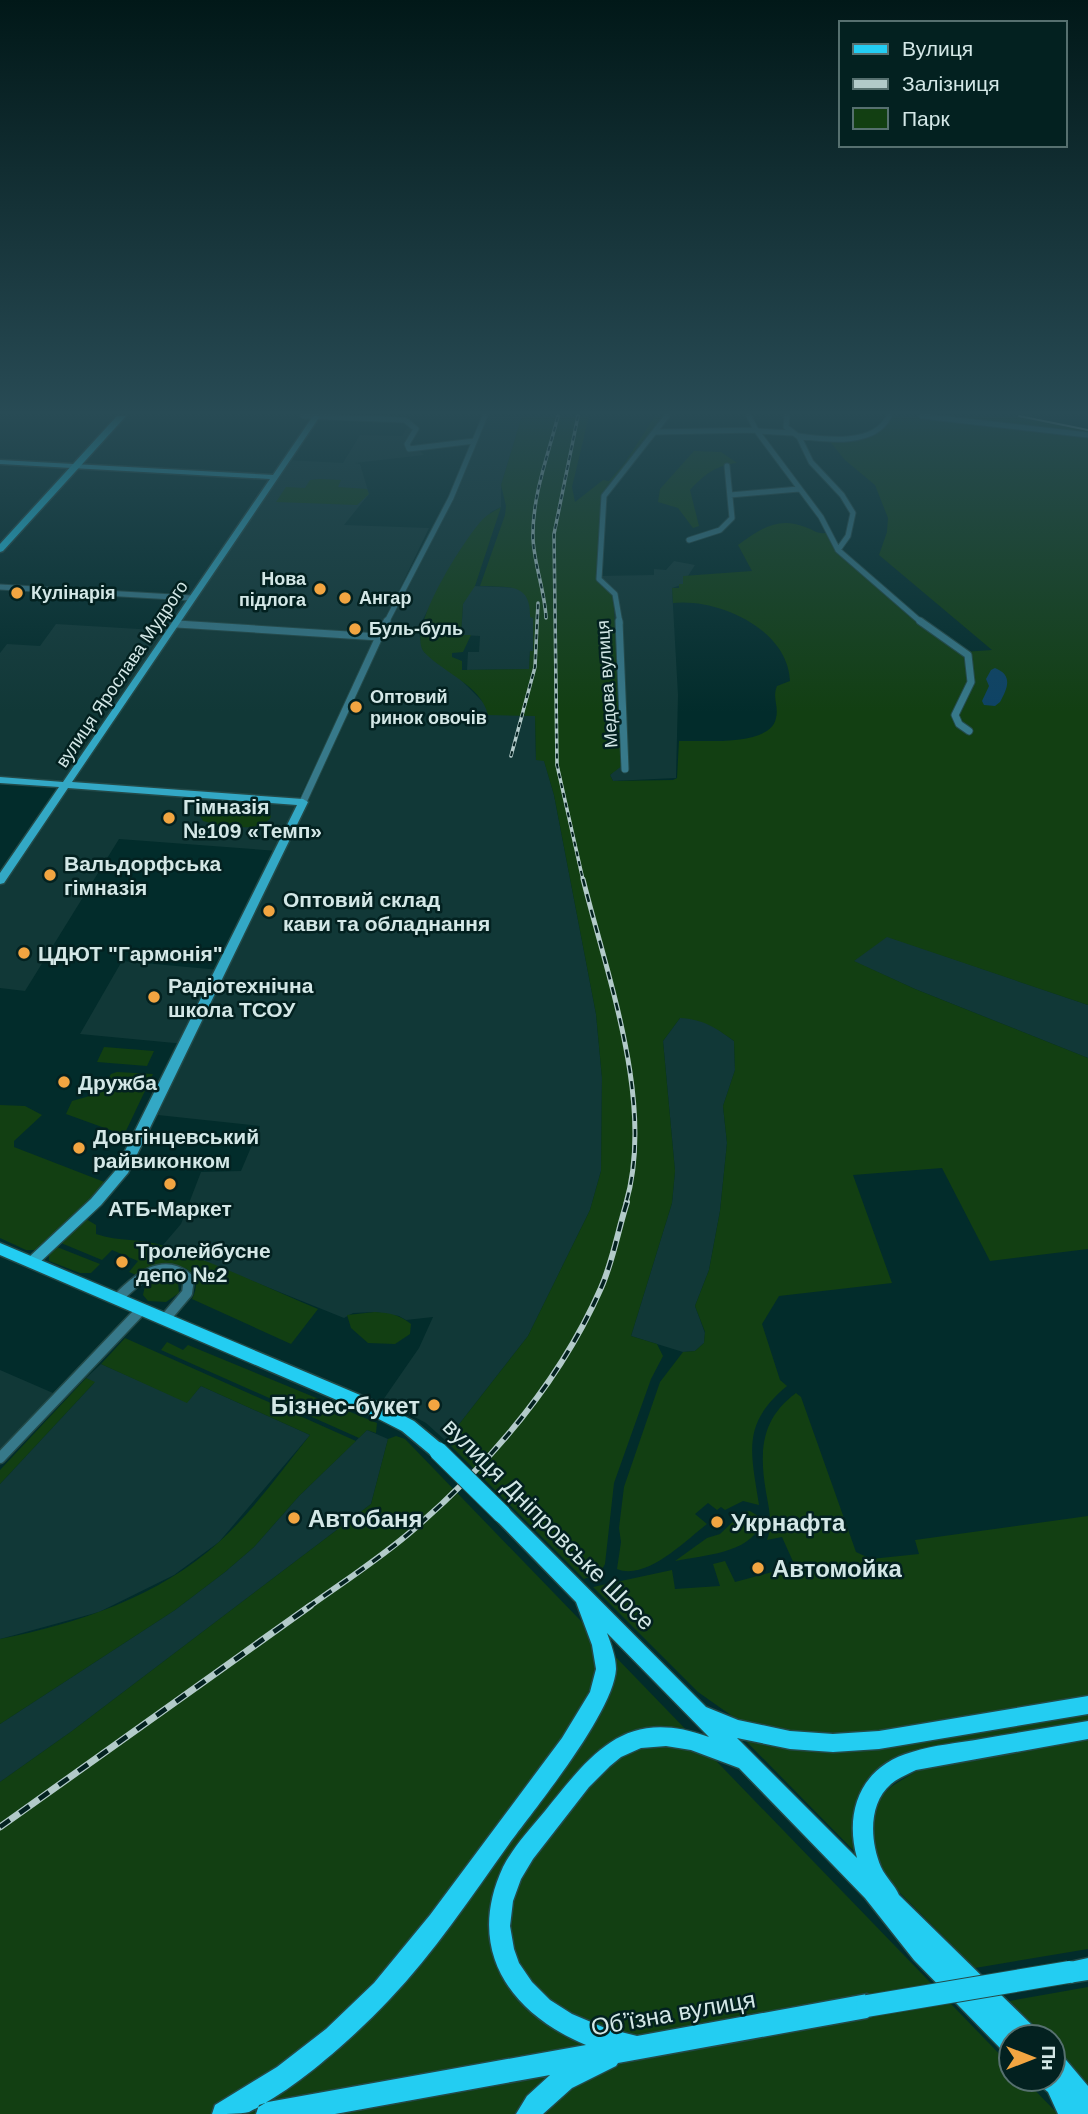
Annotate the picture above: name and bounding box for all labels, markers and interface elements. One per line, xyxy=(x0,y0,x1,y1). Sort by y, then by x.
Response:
legend xyxy=(839,21,1067,147)
text: Вулиця xyxy=(902,37,973,60)
text: Залізниця xyxy=(902,72,1000,95)
text: Парк xyxy=(902,107,950,130)
place label: Нова підлога xyxy=(239,569,307,610)
street label: вулиця Ярослава Мудрого xyxy=(52,577,192,771)
marker: Нова підлога xyxy=(312,581,328,597)
place label: Кулінарія xyxy=(31,583,116,603)
marker: Кулінарія xyxy=(9,585,25,601)
place label: Ангар xyxy=(359,588,411,608)
marker: Ангар xyxy=(337,590,353,606)
place label: Буль-буль xyxy=(369,619,463,639)
street label: Медова вулиця xyxy=(593,619,621,749)
marker: Буль-буль xyxy=(347,621,363,637)
place label: Оптовий ринок овочів xyxy=(370,687,487,728)
marker: Оптовий ринок овочів xyxy=(348,699,364,715)
place label: Гімназія №109 «Темп» xyxy=(183,795,322,842)
marker: Гімназія №109 «Темп» xyxy=(161,810,177,826)
place label: Вальдорфська гімназія xyxy=(64,852,222,899)
marker: Вальдорфська гімназія xyxy=(42,867,58,883)
place label: Оптовий склад кави та обладнання xyxy=(283,888,490,935)
marker: Оптовий склад кави та обладнання xyxy=(261,903,277,919)
place label: ЦДЮТ "Гармонія" xyxy=(38,942,223,965)
marker: ЦДЮТ "Гармонія" xyxy=(16,945,32,961)
place label: Радіотехнічна школа ТСОУ xyxy=(168,974,314,1021)
marker: Радіотехнічна школа ТСОУ xyxy=(146,989,162,1005)
place label: Дружба xyxy=(78,1071,157,1094)
marker: Дружба xyxy=(56,1074,72,1090)
place label: Довгінцевський райвиконком xyxy=(93,1125,259,1172)
marker: Довгінцевський райвиконком xyxy=(71,1140,87,1156)
marker: АТБ-Маркет xyxy=(162,1176,178,1192)
place label: АТБ-Маркет xyxy=(108,1197,232,1220)
place label: Тролейбусне депо №2 xyxy=(136,1239,271,1286)
marker: Тролейбусне депо №2 xyxy=(114,1254,130,1270)
place label: Бізнес-букет xyxy=(271,1392,420,1419)
marker: Бізнес-букет xyxy=(426,1397,442,1413)
street label: вулиця Дніпровське Шосе xyxy=(438,1413,660,1635)
place label: Автобаня xyxy=(308,1505,423,1532)
place label: Укрнафта xyxy=(731,1509,846,1536)
marker: Автобаня xyxy=(286,1510,302,1526)
marker: Укрнафта xyxy=(709,1514,725,1530)
place label: Автомойка xyxy=(772,1555,902,1582)
marker: Автомойка xyxy=(750,1560,766,1576)
street label: Обʼїзна вулиця xyxy=(589,1985,757,2041)
north arrow xyxy=(997,2023,1067,2093)
text: Пн xyxy=(1038,2045,1059,2071)

